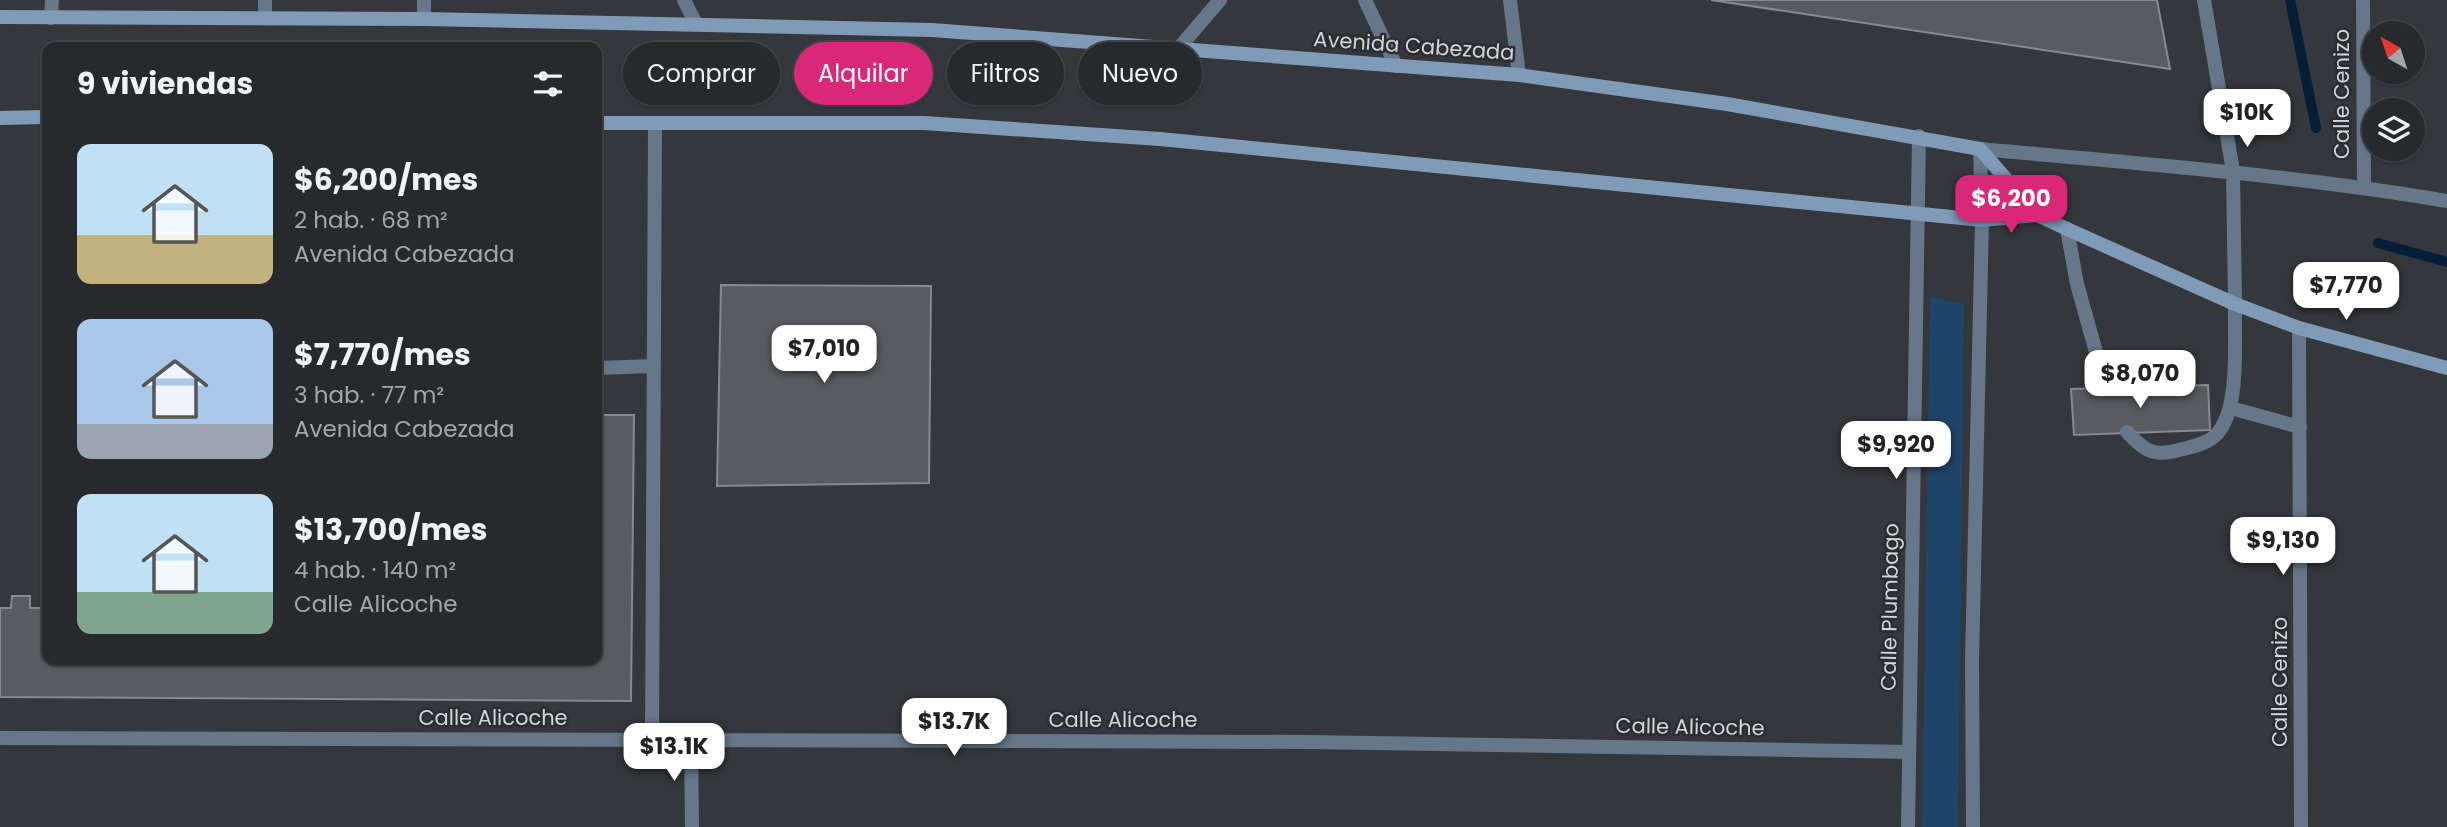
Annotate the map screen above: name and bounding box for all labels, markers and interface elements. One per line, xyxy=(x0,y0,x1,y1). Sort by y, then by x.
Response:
north arrow xyxy=(2362,21,2426,84)
map controls xyxy=(2362,21,2425,161)
street label: Avenida Cabezada xyxy=(1313,24,1515,67)
street label: Calle Cenizo xyxy=(2327,29,2356,159)
chip: Comprar xyxy=(623,42,780,105)
chip: Alquilar xyxy=(794,42,933,105)
chip: Filtros xyxy=(947,42,1064,105)
chip: Nuevo xyxy=(1078,42,1202,105)
text: 9 viviendas xyxy=(77,62,253,105)
icon: filters xyxy=(529,65,567,103)
pin: $10K xyxy=(2206,90,2288,149)
text: $10K xyxy=(2220,96,2274,128)
button: layers xyxy=(2362,98,2425,161)
text: $6,200/mes xyxy=(294,158,478,201)
icon: home xyxy=(133,172,217,256)
pin: $6,200 xyxy=(1954,176,2068,235)
text: $6,200 xyxy=(1971,182,2051,214)
text: 2 hab. · 68 m² xyxy=(294,204,448,236)
text: Avenida Cabezada xyxy=(294,238,515,270)
pin: $7,770 xyxy=(2289,262,2403,322)
text: $7,770 xyxy=(2309,269,2383,301)
pin: $7,010 xyxy=(767,326,881,385)
text: $7,010 xyxy=(788,332,860,364)
text: $7,770/mes xyxy=(294,333,471,376)
icon: home xyxy=(133,347,217,431)
pin: $8,070 xyxy=(2083,350,2197,410)
text: $8,070 xyxy=(2101,357,2179,389)
text: 3 hab. · 77 m² xyxy=(294,379,444,411)
text: Avenida Cabezada xyxy=(294,413,515,445)
pin: $9,920 xyxy=(1839,421,1953,481)
text: $9,920 xyxy=(1857,428,1935,460)
text: $13,700/mes xyxy=(294,508,488,551)
pin: $9,130 xyxy=(2226,518,2340,577)
icon: home xyxy=(133,522,217,606)
street label: Calle Plumbago xyxy=(1874,523,1905,691)
text: $9,130 xyxy=(2246,524,2320,556)
text: 4 hab. · 140 m² xyxy=(294,554,456,586)
text: Calle Alicoche xyxy=(294,588,457,620)
street label: Calle Cenizo xyxy=(2265,617,2294,747)
pin: $13.7K xyxy=(897,698,1011,758)
street label: Calle Alicoche xyxy=(418,703,568,732)
text: $13.7K xyxy=(918,705,990,737)
street label: Calle Alicoche xyxy=(1048,705,1198,734)
street label: Calle Alicoche xyxy=(1615,711,1765,742)
pin: $13.1K xyxy=(617,724,731,783)
text: $13.1K xyxy=(640,730,708,762)

